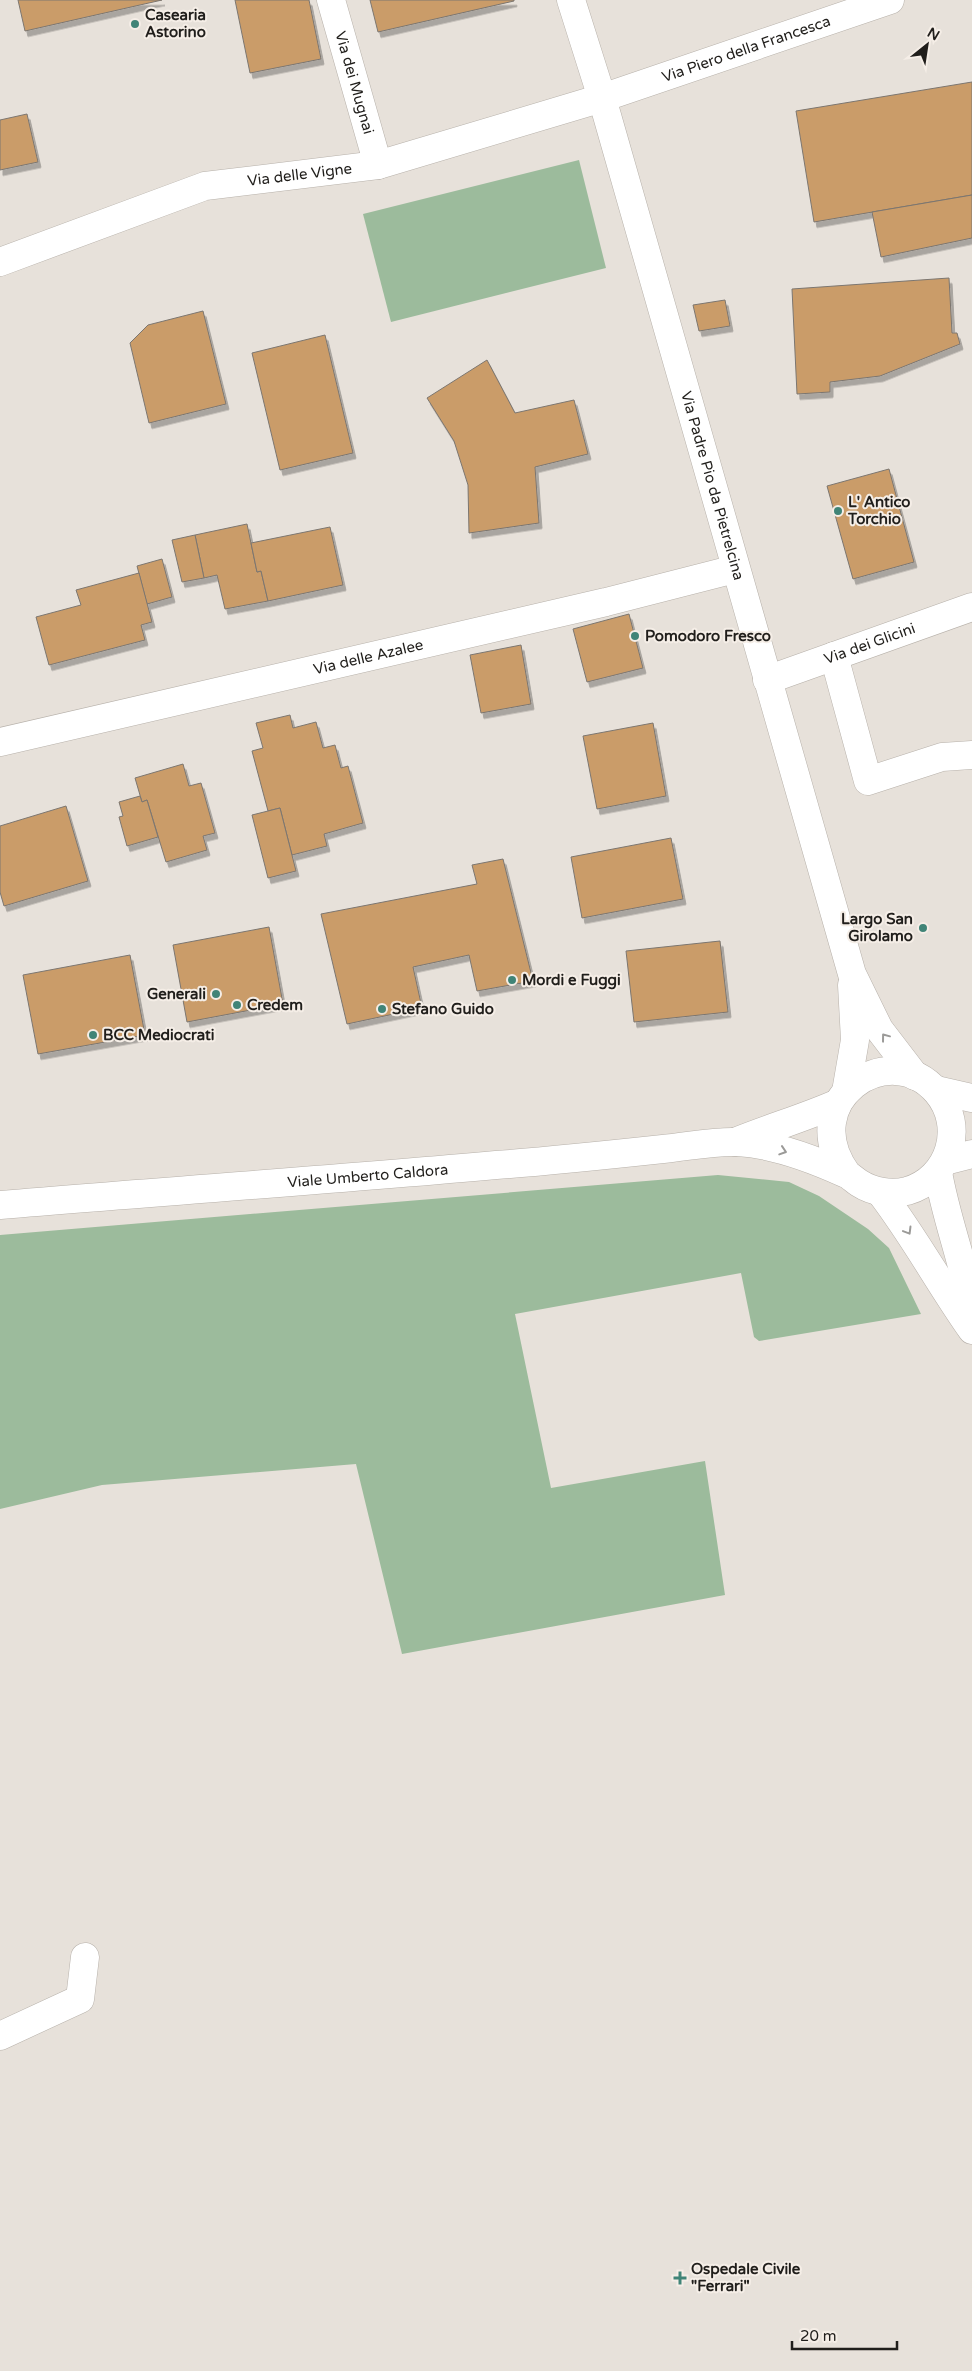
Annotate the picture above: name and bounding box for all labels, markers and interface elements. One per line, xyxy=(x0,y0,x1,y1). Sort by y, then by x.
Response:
place label: Casearia Astorino xyxy=(145,6,206,41)
street label: Via Piero della Francesca xyxy=(659,12,833,86)
marker: Casearia Astorino xyxy=(129,18,141,30)
north arrow xyxy=(902,20,952,70)
text: N xyxy=(924,24,942,44)
street label: Via dei Mugnai xyxy=(331,29,378,136)
street label: Via delle Vigne xyxy=(246,159,353,190)
street label: Via Padre Pio da Pietrelcina xyxy=(677,389,748,582)
place label: L' Antico Torchio xyxy=(847,493,910,528)
marker: L' Antico Torchio xyxy=(832,505,844,517)
street label: Via dei Glicini xyxy=(822,619,918,668)
place label: Pomodoro Fresco xyxy=(645,627,771,645)
marker: Pomodoro Fresco xyxy=(629,630,641,642)
street label: Via delle Azalee xyxy=(312,636,425,678)
place label: Largo San Girolamo xyxy=(841,910,913,945)
marker: Largo San Girolamo xyxy=(917,922,929,934)
place label: Mordi e Fuggi xyxy=(522,971,621,990)
marker: Mordi e Fuggi xyxy=(506,974,518,986)
place label: Generali xyxy=(147,985,206,1003)
marker: Generali xyxy=(210,988,222,1000)
place label: Credem xyxy=(247,996,303,1014)
marker: Credem xyxy=(231,999,243,1011)
place label: Stefano Guido xyxy=(392,1000,494,1018)
marker: Stefano Guido xyxy=(376,1003,388,1015)
place label: BCC Mediocrati xyxy=(103,1026,214,1044)
marker: BCC Mediocrati xyxy=(87,1029,99,1041)
one-way arrow xyxy=(883,1034,891,1043)
one-way arrow xyxy=(778,1145,787,1155)
street label: Viale Umberto Caldora xyxy=(287,1160,449,1191)
one-way arrow xyxy=(902,1226,912,1235)
place label: Ospedale Civile "Ferrari" xyxy=(691,2260,801,2295)
marker: Ospedale Civile "Ferrari" xyxy=(673,2271,687,2285)
scale bar xyxy=(792,2318,897,2350)
text: 20 m xyxy=(800,2327,837,2345)

